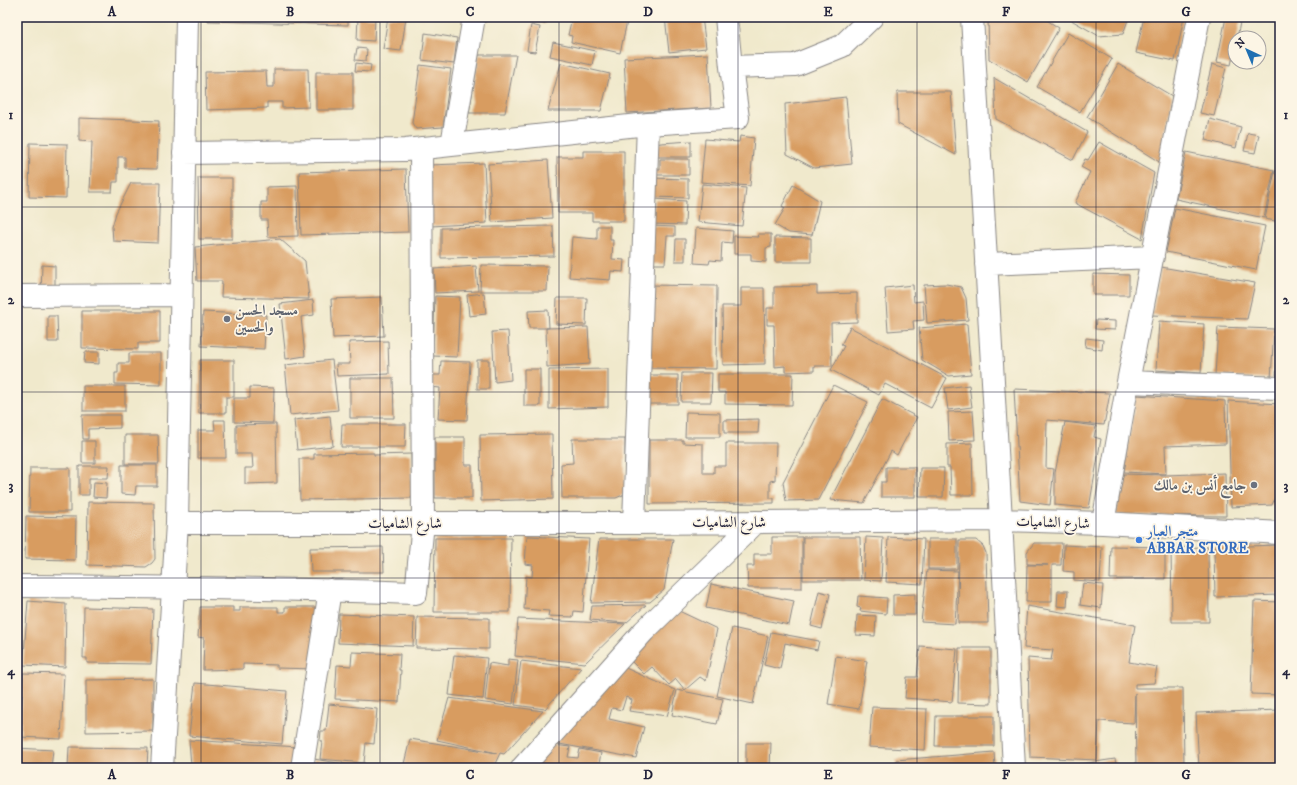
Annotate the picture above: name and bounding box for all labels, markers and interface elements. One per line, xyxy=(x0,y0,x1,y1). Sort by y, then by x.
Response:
text: A xyxy=(107,4,117,20)
text: B xyxy=(286,4,294,20)
text: C xyxy=(466,4,475,20)
text: D xyxy=(643,4,653,20)
text: E xyxy=(823,4,833,20)
text: F xyxy=(1002,4,1011,20)
text: G xyxy=(1181,4,1191,20)
north arrow xyxy=(1227,30,1267,70)
text: N xyxy=(1233,35,1249,52)
text: 1 xyxy=(9,107,14,123)
text: 1 xyxy=(1284,107,1289,123)
text: 2 xyxy=(8,292,15,308)
text: 2 xyxy=(1283,292,1290,308)
place label: مسجد الحسن والحسين xyxy=(235,301,298,337)
marker: مسجد الحسن والحسين xyxy=(222,314,232,324)
place label: جامع أنس بن مالك xyxy=(1154,474,1246,499)
text: 3 xyxy=(9,478,14,494)
text: 3 xyxy=(1284,478,1289,494)
marker: جامع أنس بن مالك xyxy=(1249,480,1259,490)
street label: شارع الشاميات xyxy=(1016,512,1090,536)
street label: شارع الشاميات xyxy=(692,513,766,535)
street label: شارع الشاميات xyxy=(368,514,442,536)
place label: متجر العبار ABBAR STORE xyxy=(1145,522,1249,558)
marker: متجر العبار ABBAR STORE xyxy=(1134,535,1144,545)
text: 4 xyxy=(6,663,15,680)
text: 4 xyxy=(1281,663,1290,680)
text: A xyxy=(107,767,117,783)
text: B xyxy=(286,767,294,783)
text: C xyxy=(466,767,475,783)
text: D xyxy=(643,767,653,783)
text: E xyxy=(823,767,833,783)
text: F xyxy=(1002,767,1011,783)
text: G xyxy=(1181,767,1191,783)

